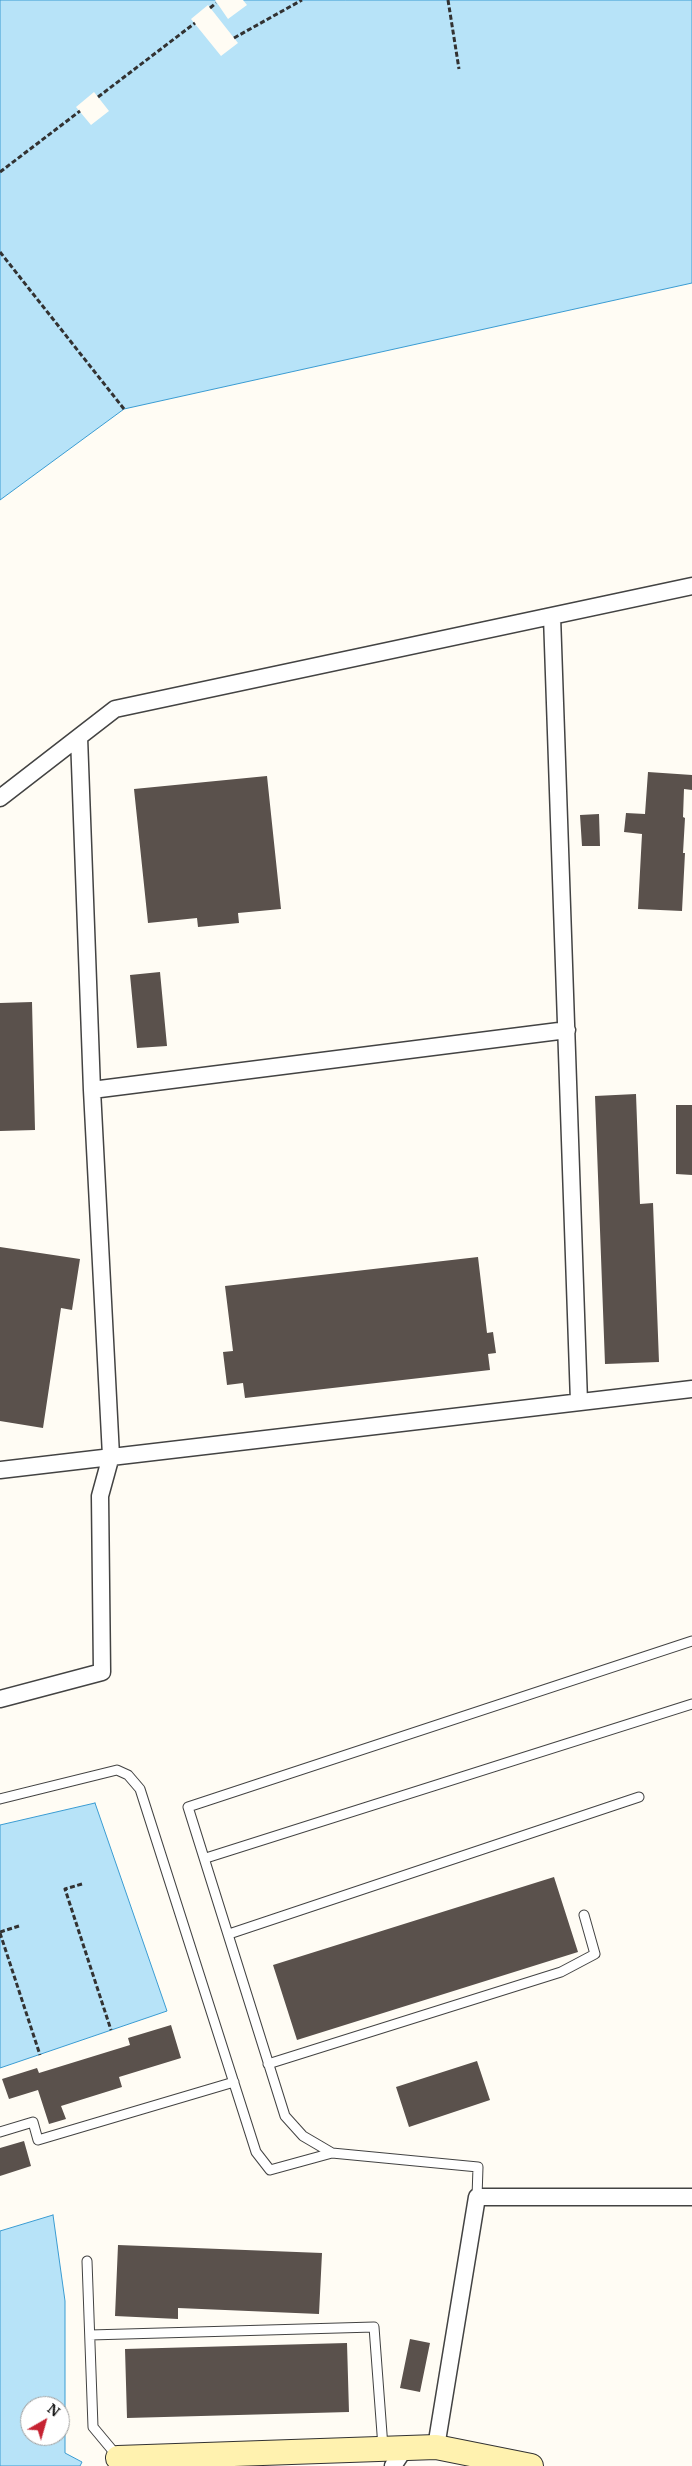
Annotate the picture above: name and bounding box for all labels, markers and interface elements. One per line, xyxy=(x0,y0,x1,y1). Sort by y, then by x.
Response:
north arrow xyxy=(20,2396,70,2446)
text: N xyxy=(44,2399,64,2420)

